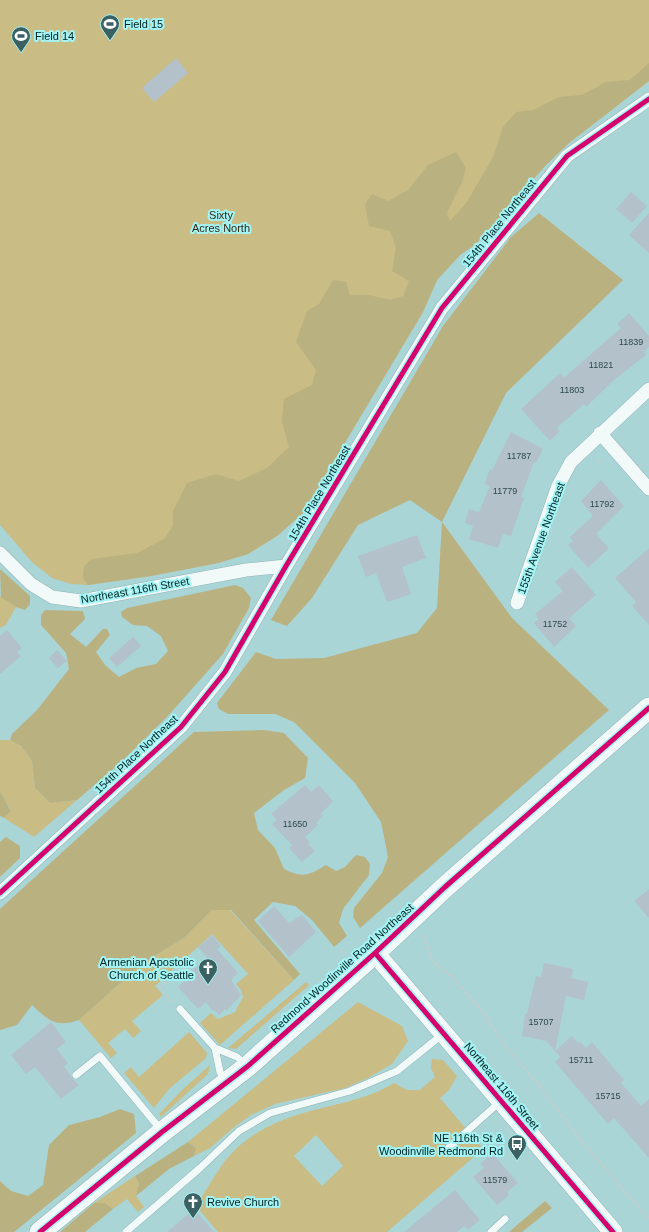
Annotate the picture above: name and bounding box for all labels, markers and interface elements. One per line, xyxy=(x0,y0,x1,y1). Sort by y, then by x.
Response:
sports icon: Field 15 xyxy=(99,13,121,41)
place label: Field 15 xyxy=(124,18,163,30)
sports icon: Field 14 xyxy=(10,25,32,53)
place label: Field 14 xyxy=(35,30,74,42)
street label: 154th Place Northeast xyxy=(460,177,538,269)
park label: Sixty Acres North xyxy=(192,209,250,234)
house number: 11839 xyxy=(619,337,643,347)
house number: 11821 xyxy=(589,360,613,370)
house number: 11803 xyxy=(560,385,584,395)
street label: 154th Place Northeast xyxy=(286,443,352,543)
house number: 11787 xyxy=(507,451,531,461)
street label: 155th Avenue Northeast xyxy=(515,481,567,595)
house number: 11779 xyxy=(493,486,517,496)
house number: 11792 xyxy=(590,499,614,509)
street label: Northeast 116th Street xyxy=(80,575,190,605)
house number: 11752 xyxy=(543,619,567,629)
street label: 154th Place Northeast xyxy=(92,712,180,796)
house number: 11650 xyxy=(283,819,307,829)
street label: Redmond-Woodinville Road Northeast xyxy=(268,901,416,1035)
place label: Armenian Apostolic Church of Seattle xyxy=(100,956,194,981)
church icon: Armenian Apostolic Church of Seattle xyxy=(197,957,219,985)
house number: 15707 xyxy=(528,1017,554,1027)
street label: Northeast 116th Street xyxy=(462,1040,542,1132)
house number: 15711 xyxy=(569,1055,593,1065)
house number: 15715 xyxy=(595,1091,621,1101)
place label: NE 116th St & Woodinville Redmond Rd xyxy=(379,1132,504,1157)
bus stop icon: NE 116th St & Woodinville Redmond Rd xyxy=(506,1133,528,1161)
house number: 11579 xyxy=(483,1175,507,1185)
church icon: Revive Church xyxy=(182,1191,204,1219)
place label: Revive Church xyxy=(207,1196,279,1208)

